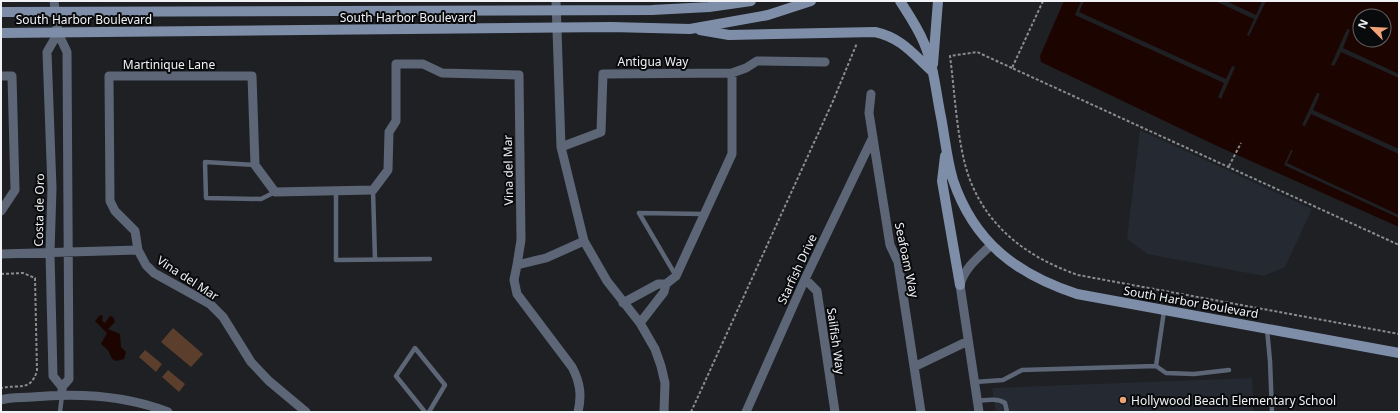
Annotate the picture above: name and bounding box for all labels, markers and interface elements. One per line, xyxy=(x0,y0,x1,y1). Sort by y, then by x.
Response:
north arrow xyxy=(1352,8,1392,48)
street label: South Harbor Boulevard xyxy=(340,9,476,26)
street label: South Harbor Boulevard xyxy=(16,11,152,28)
text: N xyxy=(1354,17,1371,31)
street label: Antigua Way xyxy=(618,53,689,70)
street label: Martinique Lane xyxy=(123,56,215,73)
street label: Vina del Mar xyxy=(499,135,517,205)
street label: Costa de Oro xyxy=(30,173,48,247)
street label: Seafoam Way xyxy=(891,221,923,300)
street label: Starfish Drive xyxy=(773,231,821,307)
street label: Vina del Mar xyxy=(154,252,222,304)
street label: South Harbor Boulevard xyxy=(1122,282,1260,322)
street label: Sailfish Way xyxy=(823,307,849,376)
place label: Hollywood Beach Elementary School xyxy=(1131,392,1336,409)
marker: Hollywood Beach Elementary School xyxy=(1118,395,1128,405)

